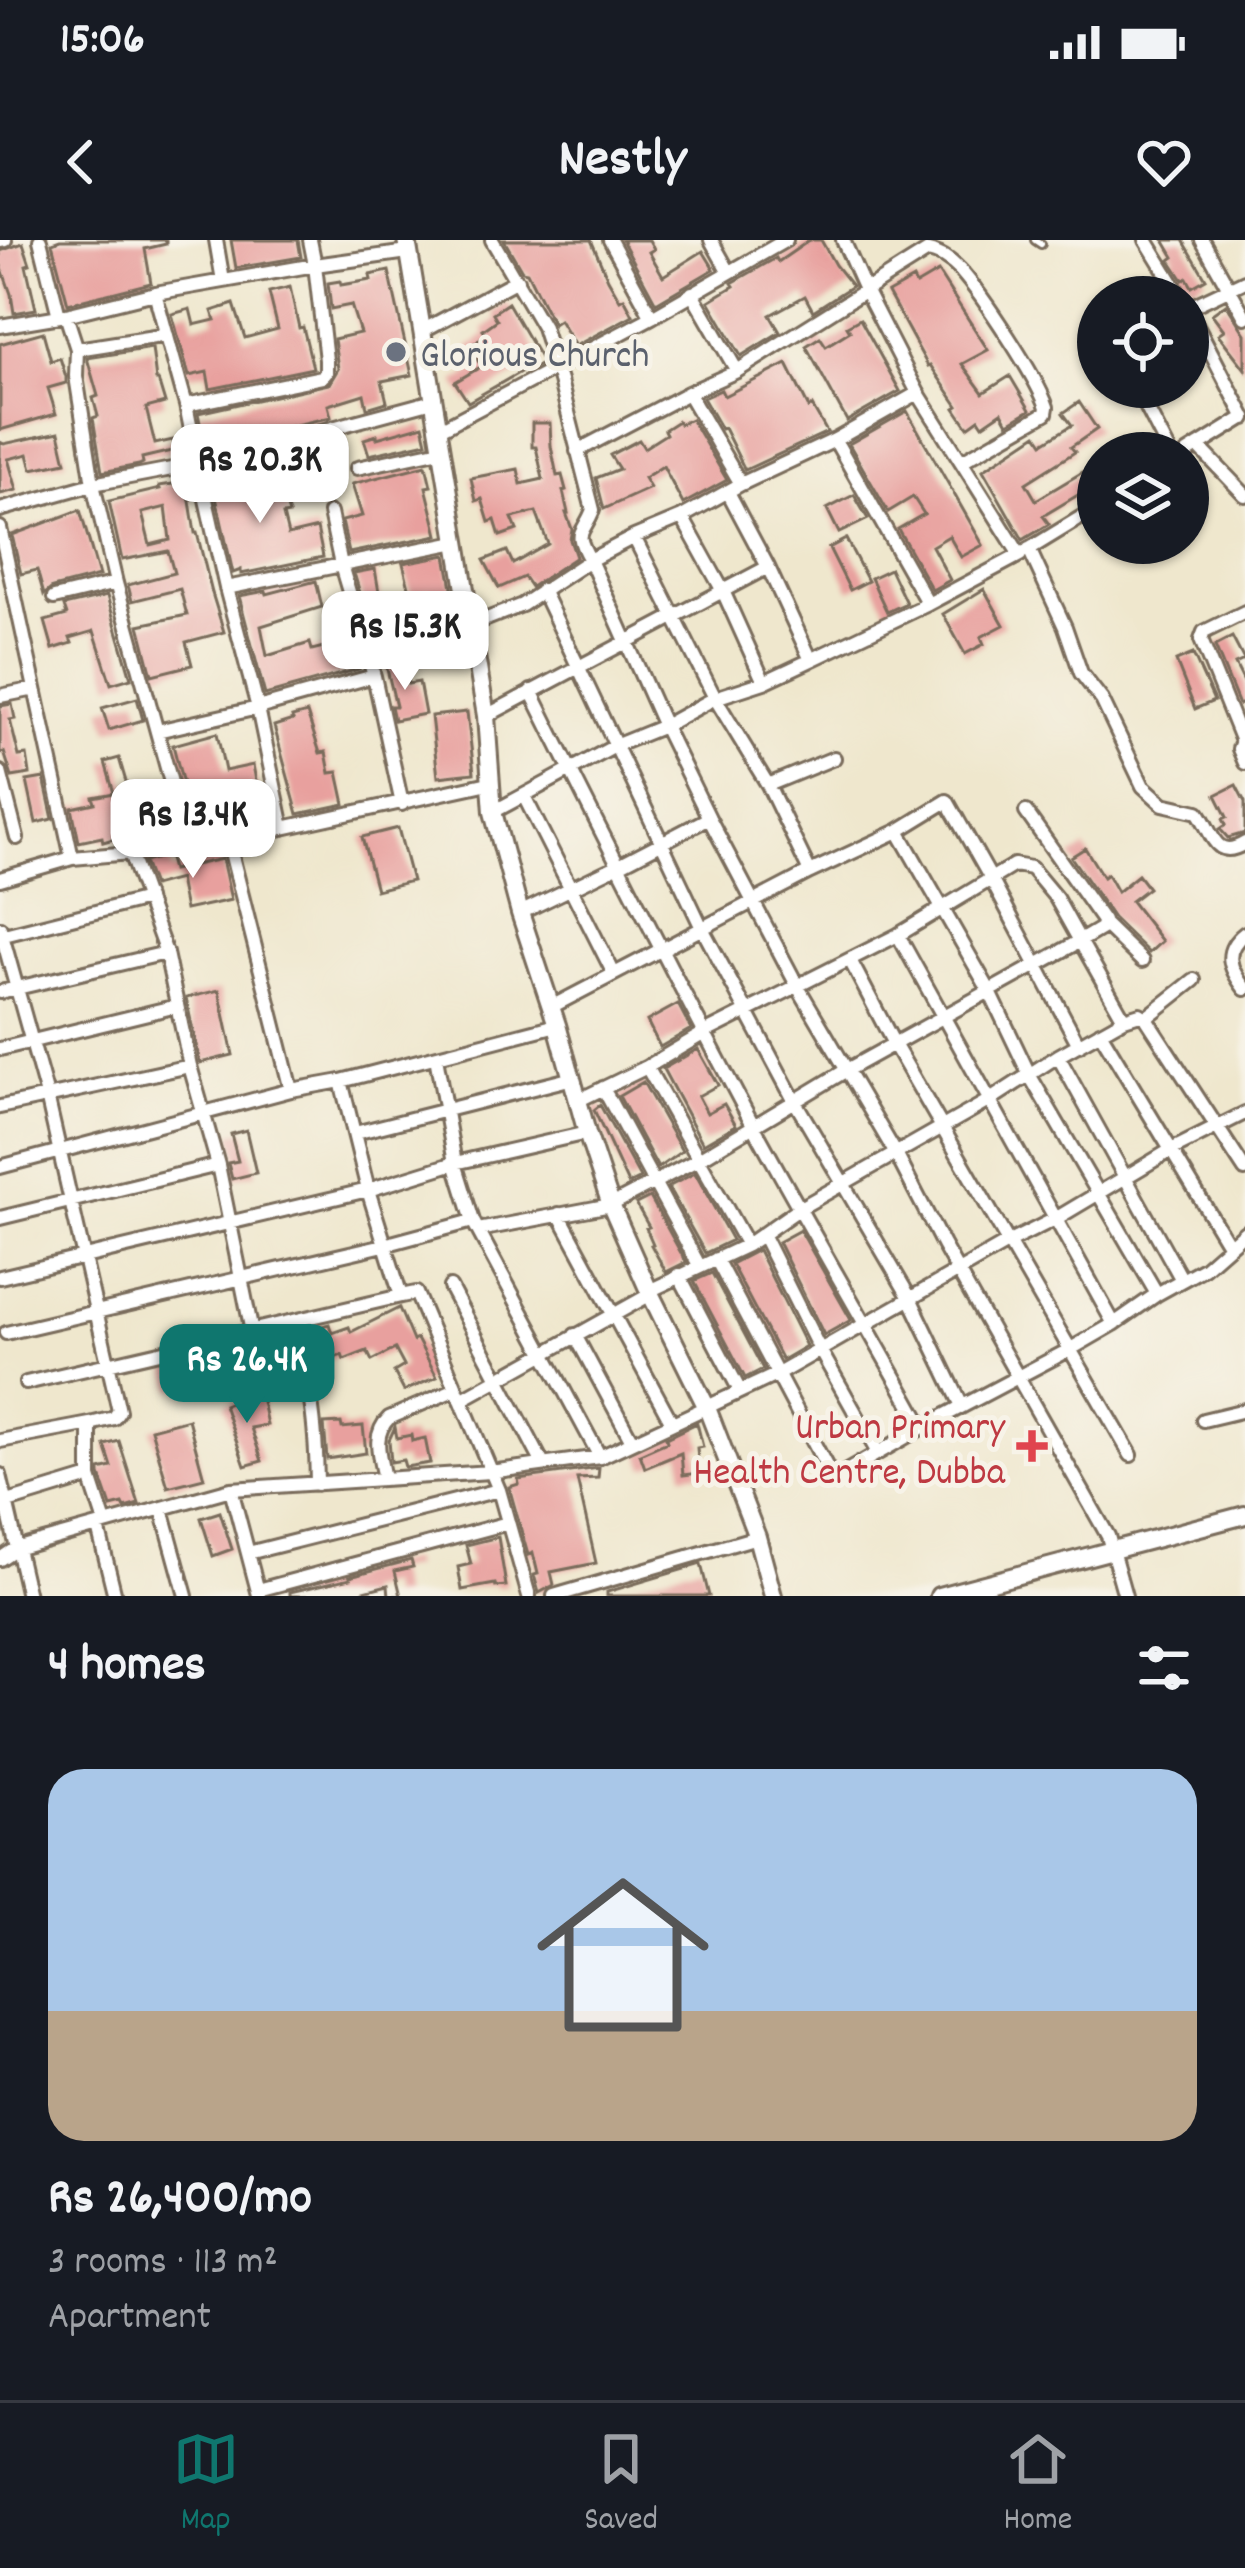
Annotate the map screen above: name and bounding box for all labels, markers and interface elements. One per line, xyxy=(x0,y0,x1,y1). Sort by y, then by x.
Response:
text: 15:06 xyxy=(60,10,145,74)
text: Nestly xyxy=(559,124,686,201)
icon: back xyxy=(48,129,114,195)
icon: heart xyxy=(1131,129,1197,195)
map controls xyxy=(1077,276,1209,564)
button: locate xyxy=(1077,276,1209,408)
place label: Glorious Church xyxy=(420,331,649,386)
marker: Glorious Church xyxy=(383,339,409,365)
pin: Rs 20.3K xyxy=(136,424,384,526)
button: layers xyxy=(1077,432,1209,564)
text: Rs 20.3K xyxy=(198,435,322,490)
pin: Rs 15.3K xyxy=(281,591,529,693)
text: Rs 15.3K xyxy=(349,602,461,657)
pin: Rs 13.4K xyxy=(69,779,317,881)
text: Rs 13.4K xyxy=(138,790,248,845)
pin: Rs 26.4K xyxy=(123,1324,371,1426)
text: Rs 26.4K xyxy=(186,1335,308,1390)
place label: Urban Primary Health Centre, Dubba xyxy=(693,1403,1006,1503)
marker: Urban Primary Health Centre, Dubba xyxy=(1016,1430,1048,1462)
text: 4 homes xyxy=(48,1632,206,1704)
icon: filters xyxy=(1131,1635,1197,1701)
icon: home xyxy=(515,1847,731,2063)
text: Rs 26,400/mo xyxy=(48,2165,312,2237)
text: 3 rooms · 113 m² xyxy=(48,2237,278,2292)
text: Apartment xyxy=(48,2292,211,2347)
tab: Map xyxy=(173,2426,239,2545)
tab: Saved xyxy=(584,2426,658,2545)
tab: Home xyxy=(1003,2426,1072,2545)

